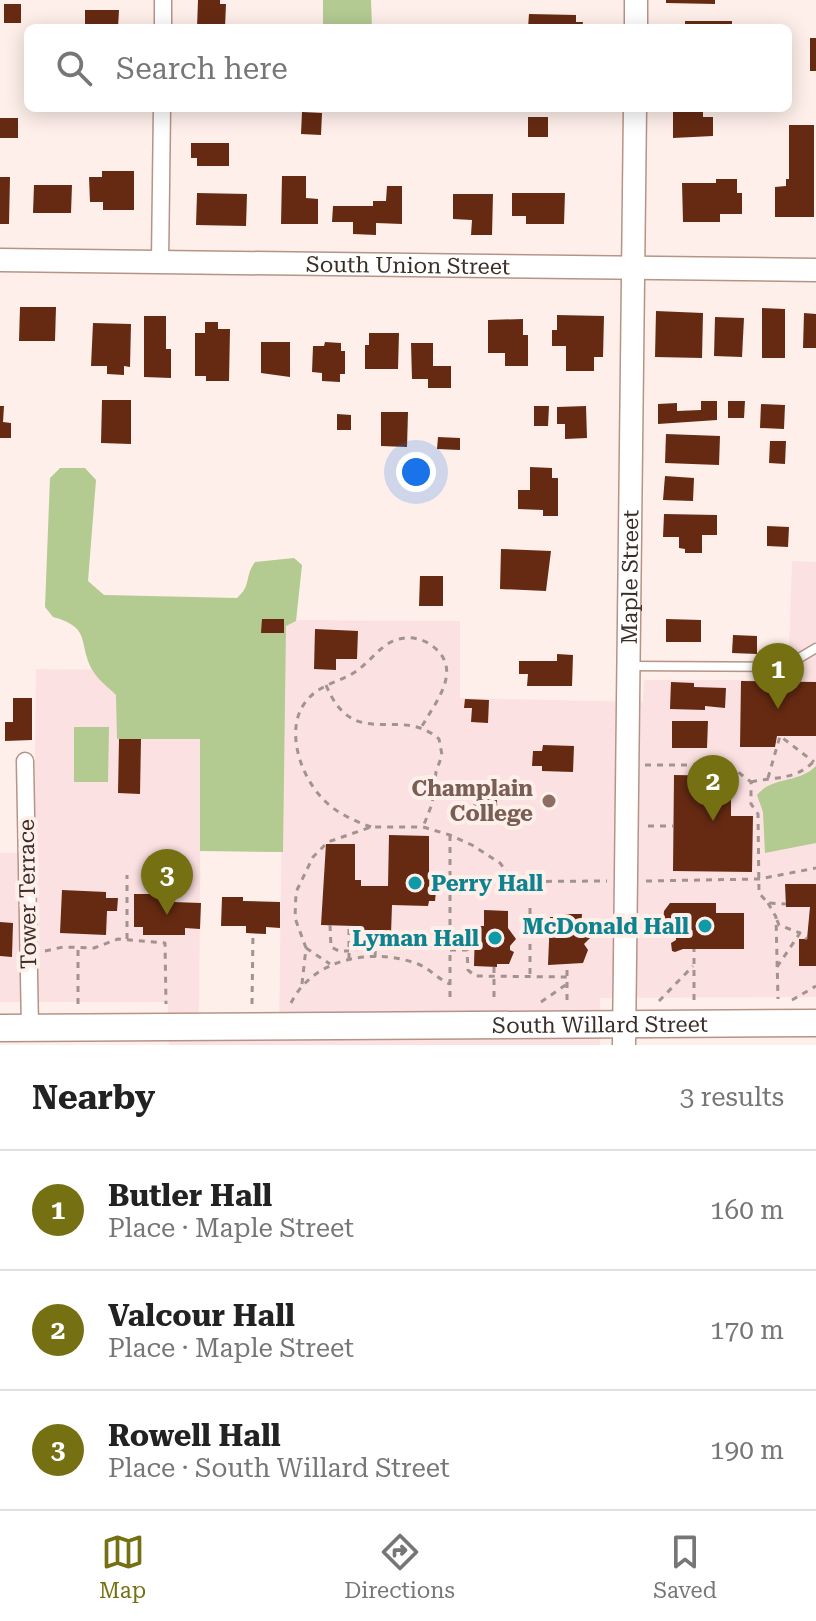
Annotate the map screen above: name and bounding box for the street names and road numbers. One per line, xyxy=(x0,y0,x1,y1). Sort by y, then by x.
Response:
street label: South Union Street xyxy=(306,252,510,279)
street label: Maple Street xyxy=(617,510,643,645)
street label: Tower Terrace xyxy=(14,819,41,969)
street label: South Willard Street xyxy=(492,1012,708,1038)

